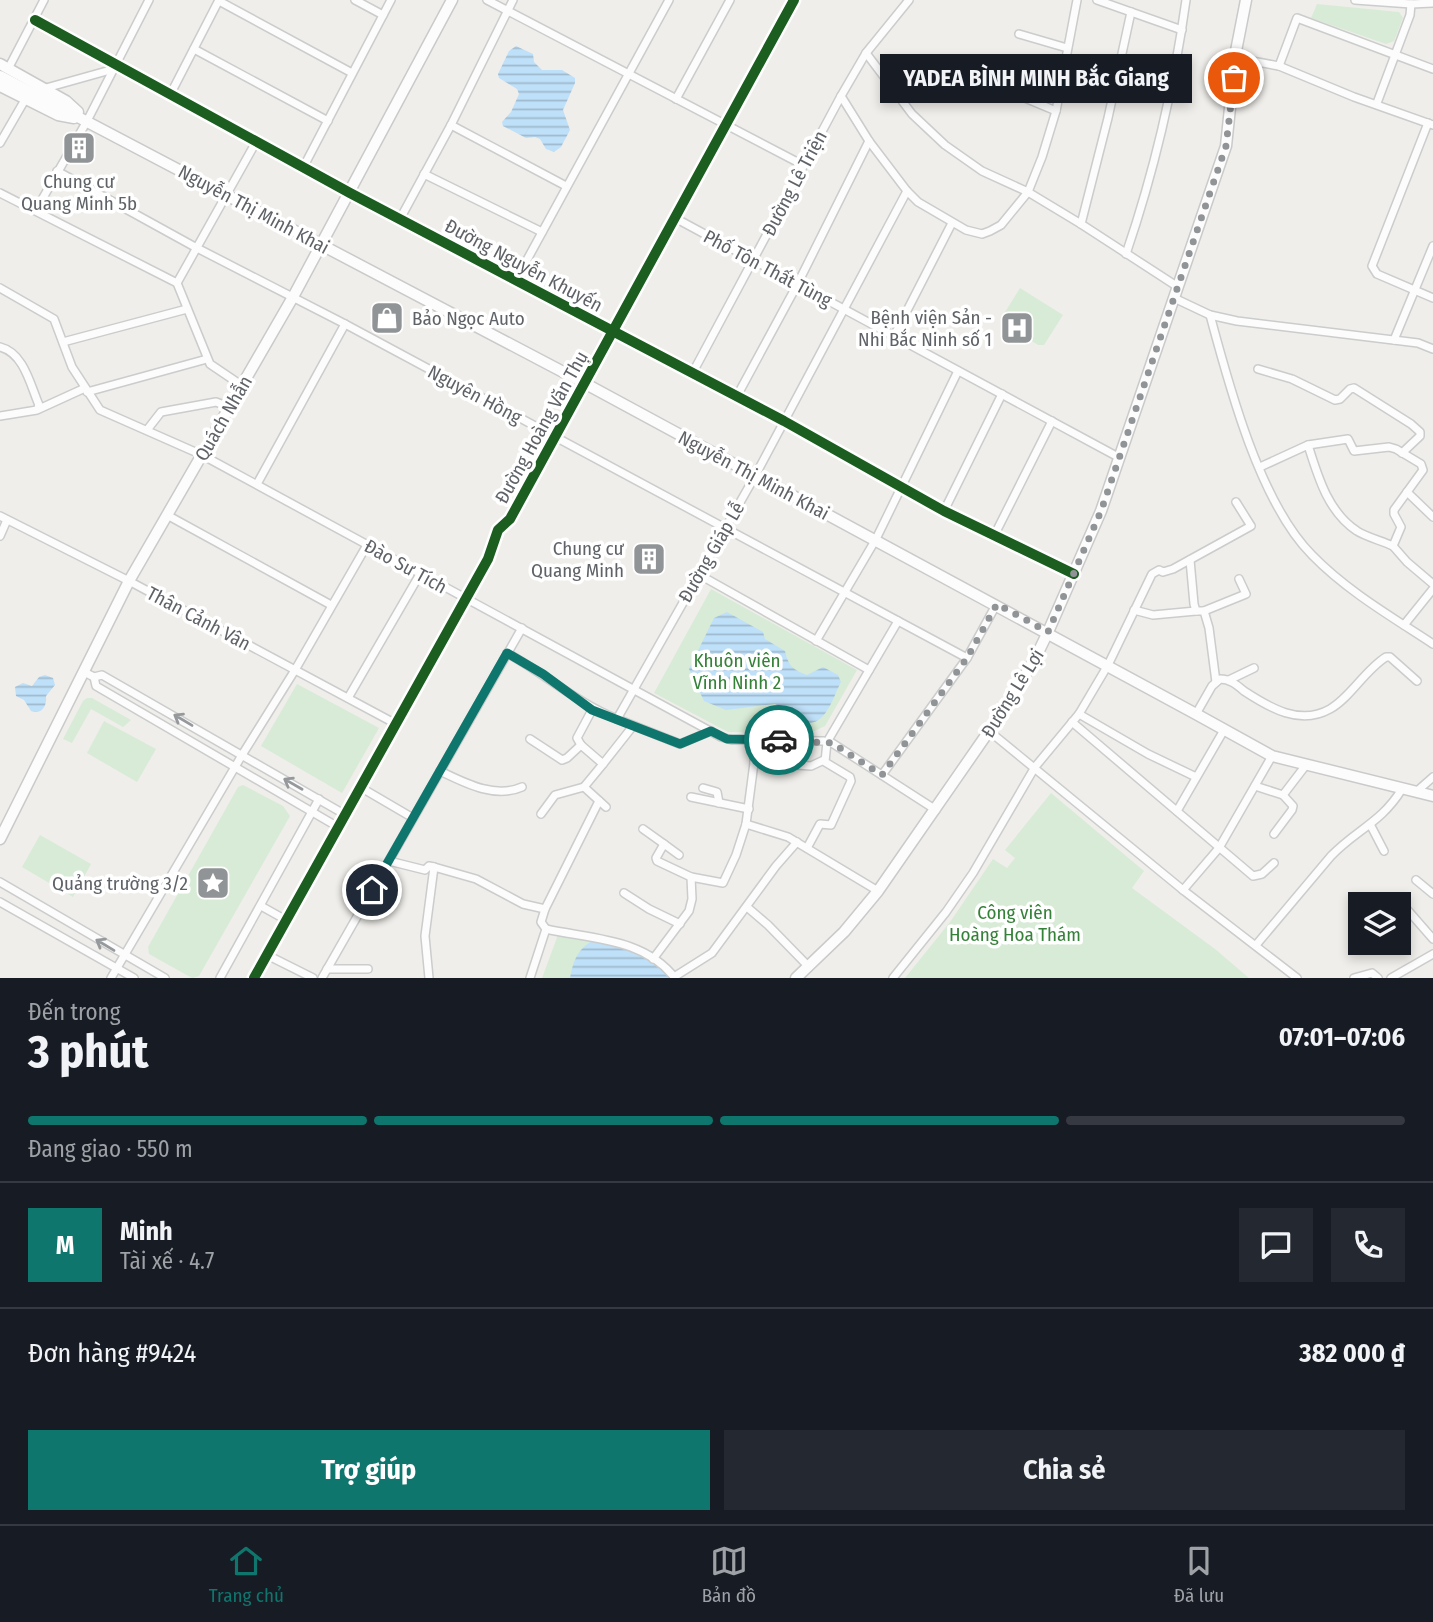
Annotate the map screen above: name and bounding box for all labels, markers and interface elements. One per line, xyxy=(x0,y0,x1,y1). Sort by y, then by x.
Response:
pin xyxy=(1204,48,1264,108)
callout: YADEA BÌNH MINH Bắc Giang xyxy=(880,54,1192,102)
icon: bag xyxy=(1215,59,1253,97)
text: YADEA BÌNH MINH Bắc Giang xyxy=(903,64,1169,92)
street label: Đường Lê Triện xyxy=(757,127,832,240)
building icon: Chung cư Quang Minh 5b xyxy=(60,129,98,167)
street label: Nguyễn Thị Minh Khai xyxy=(174,160,333,259)
place label: Chung cư Quang Minh 5b xyxy=(21,170,137,215)
street label: Đường Nguyễn Khuyến xyxy=(441,214,607,317)
street label: Phố Tôn Thất Tùng xyxy=(700,225,836,312)
shop icon: Bảo Ngọc Auto xyxy=(368,299,406,337)
place label: Bệnh viện Sản - Nhi Bắc Ninh số 1 xyxy=(858,306,992,351)
place label: Bảo Ngọc Auto xyxy=(412,307,525,330)
hospital icon: Bệnh viện Sản - Nhi Bắc Ninh số 1 xyxy=(998,309,1036,347)
street label: Đường Hoàng Văn Thụ xyxy=(490,347,593,507)
street label: Nguyên Hồng xyxy=(424,360,526,429)
street label: Quách Nhẫn xyxy=(190,372,257,465)
street label: Nguyễn Thị Minh Khai xyxy=(674,426,833,525)
street label: Đường Giáp Lễ xyxy=(673,498,749,607)
street label: Đào Sư Tích xyxy=(360,534,451,599)
place label: Chung cư Quang Minh xyxy=(531,537,625,582)
building icon: Chung cư Quang Minh xyxy=(630,540,668,578)
street label: Thân Cảnh Vân xyxy=(143,582,255,655)
street label: Đường Lê Lợi xyxy=(976,645,1049,742)
park label: Khuôn viên Vĩnh Ninh 2 xyxy=(693,649,781,694)
courier xyxy=(744,705,814,775)
one-way arrow xyxy=(173,713,193,727)
icon: car xyxy=(760,721,798,759)
one-way arrow xyxy=(284,777,304,791)
pin xyxy=(342,860,402,920)
place icon: Quảng trường 3/2 xyxy=(194,864,232,902)
icon: home xyxy=(353,871,391,909)
place label: Quảng trường 3/2 xyxy=(52,872,188,895)
map controls xyxy=(1348,892,1411,955)
button: layers xyxy=(1348,892,1411,955)
park label: Công viên Hoàng Hoa Thám xyxy=(949,901,1081,946)
one-way arrow xyxy=(96,937,116,951)
text: Đến trong xyxy=(28,998,120,1026)
text: 07:01–07:06 xyxy=(1279,1022,1405,1053)
text: 3 phút xyxy=(28,1024,148,1079)
text: Đang giao · 550 m xyxy=(28,1135,193,1163)
button: chat xyxy=(1239,1208,1313,1282)
button: phone xyxy=(1331,1208,1405,1282)
text: Minh xyxy=(120,1216,173,1247)
text: M xyxy=(56,1230,74,1261)
text: Tài xế · 4.7 xyxy=(120,1247,214,1275)
text: Đơn hàng #9424 xyxy=(28,1338,196,1369)
text: 382 000 ₫ xyxy=(1299,1338,1405,1369)
button: Trợ giúp xyxy=(28,1430,710,1510)
button: Chia sẻ xyxy=(724,1430,1405,1510)
tab: Trang chủ xyxy=(209,1542,284,1607)
tab: Bản đồ xyxy=(702,1542,756,1607)
tab: Đã lưu xyxy=(1174,1542,1224,1607)

